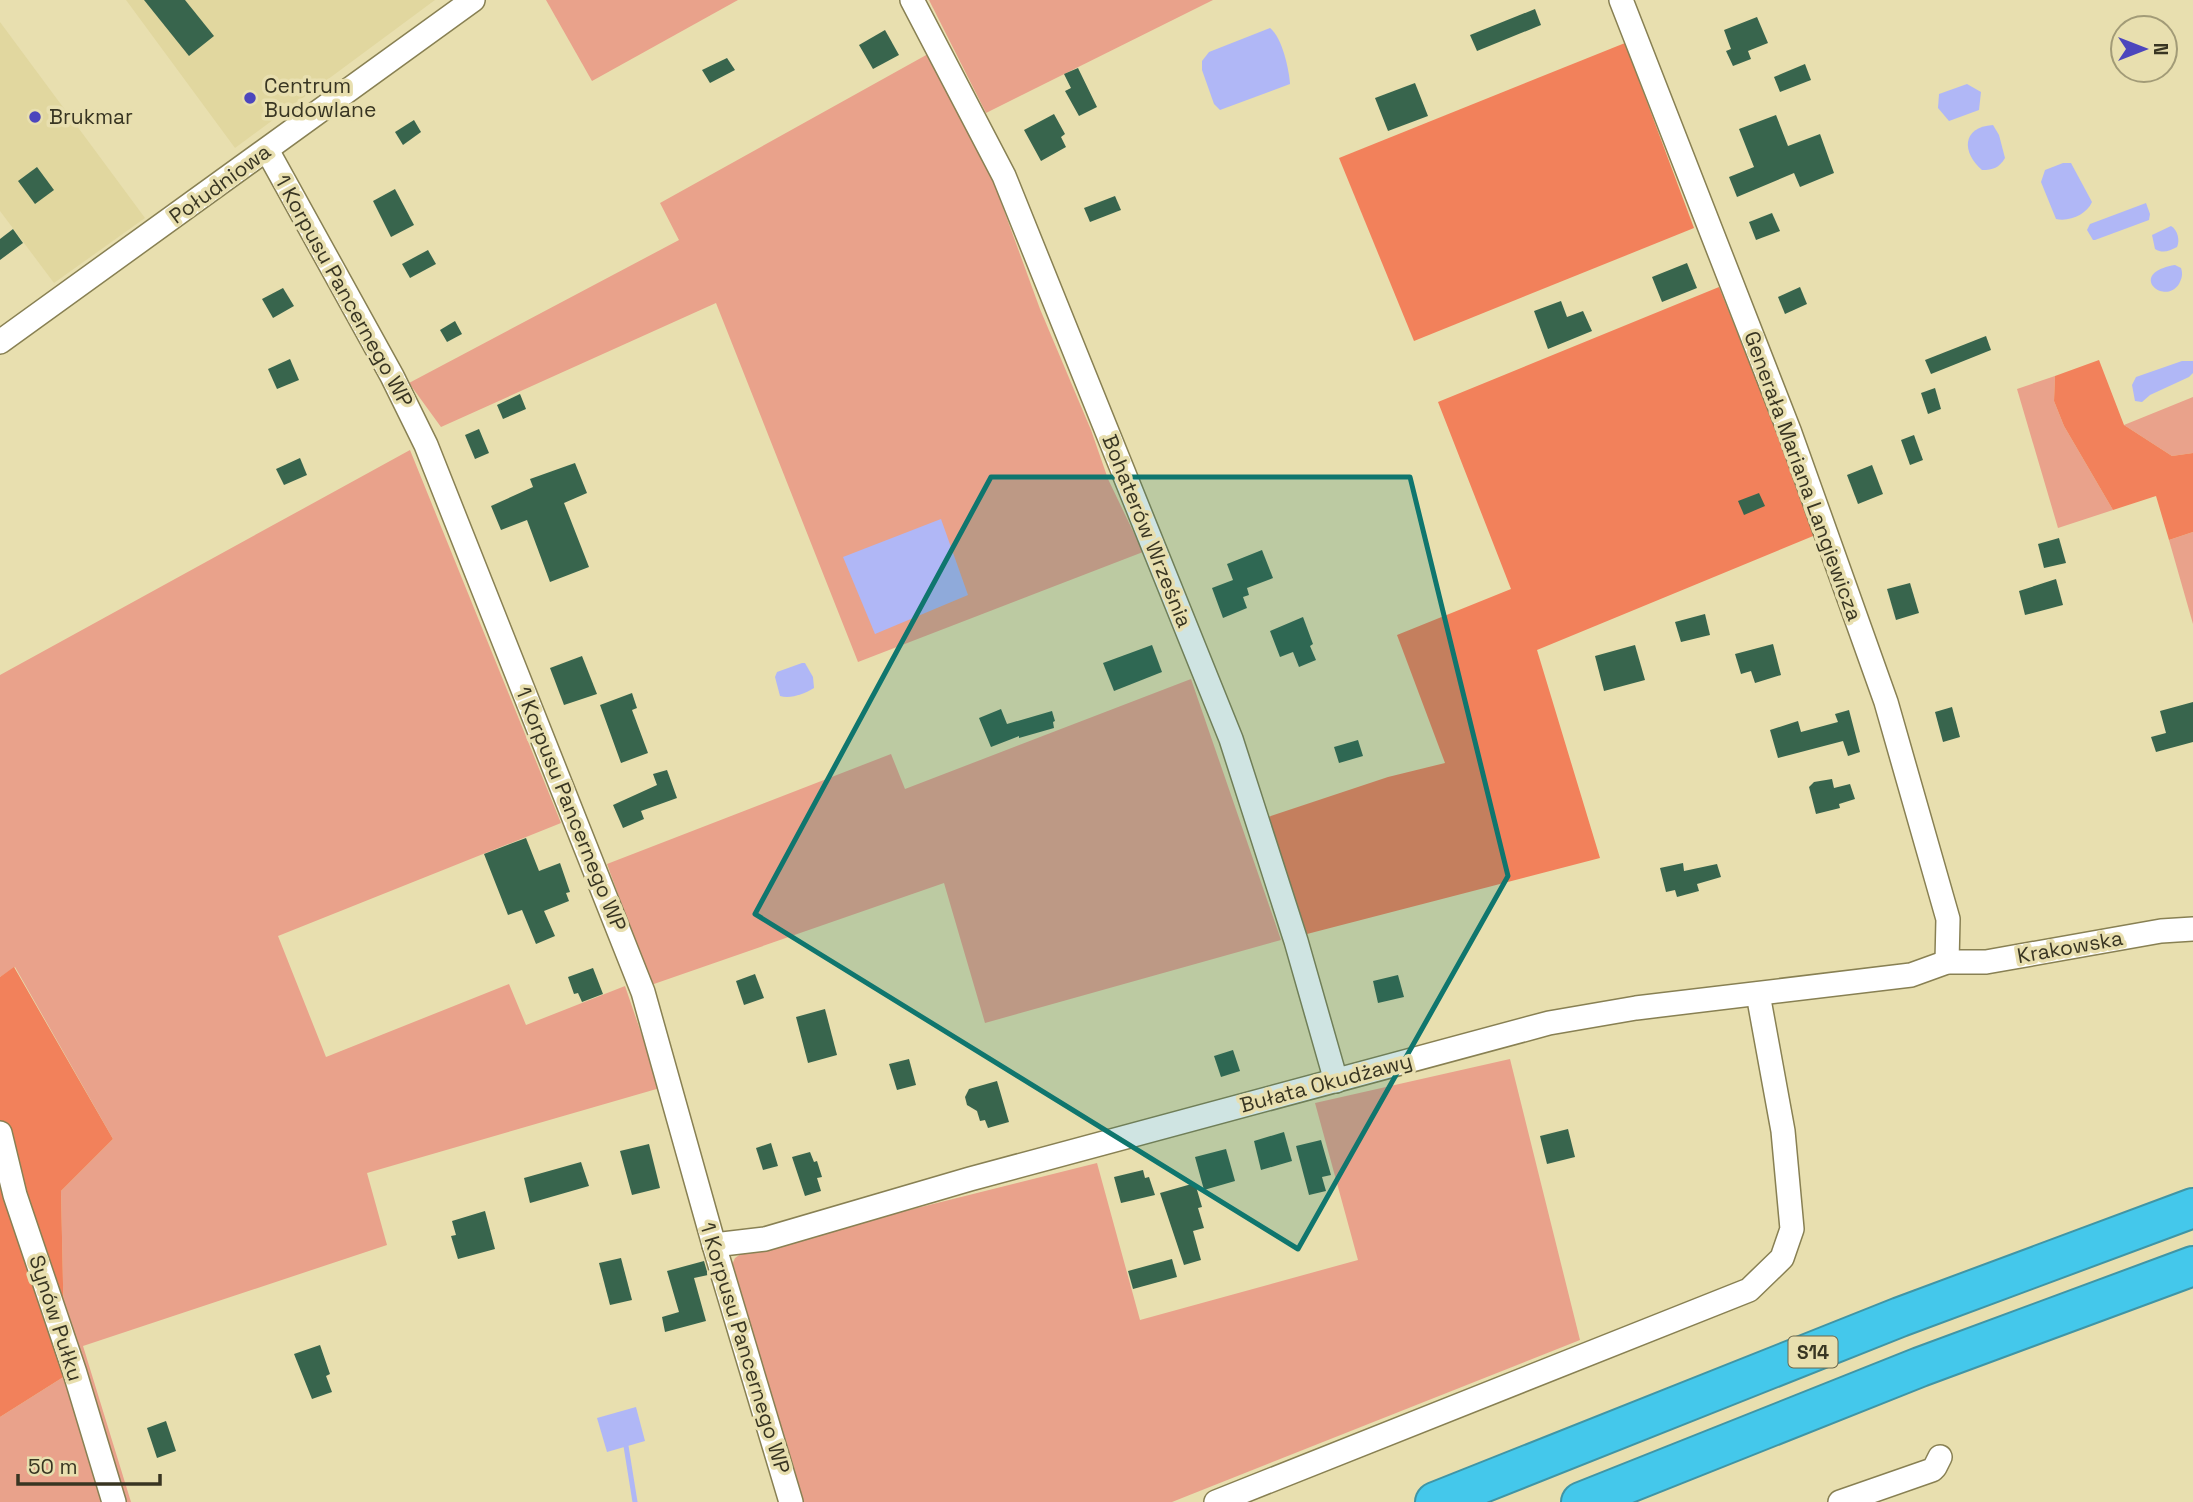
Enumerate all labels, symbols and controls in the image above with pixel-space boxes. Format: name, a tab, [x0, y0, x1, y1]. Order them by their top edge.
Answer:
north arrow	[2109, 14, 2179, 84]
text: N	[2148, 43, 2173, 55]
place label: Centrum Budowlane	[264, 72, 376, 123]
marker: Centrum Budowlane	[242, 90, 258, 106]
place label: Brukmar	[49, 103, 133, 130]
marker: Brukmar	[27, 109, 43, 125]
street label: Południowa	[164, 138, 276, 229]
street label: 1 Korpusu Pancernego WP	[269, 170, 420, 412]
street label: Generała Mariana Langiewicza	[1738, 327, 1869, 624]
street label: Bohaterów Września	[1096, 430, 1198, 631]
street label: 1 Korpusu Pancernego WP	[510, 683, 633, 935]
street label: Krakowska	[2015, 924, 2125, 969]
street label: Bułata Okudżawy	[1237, 1047, 1415, 1118]
street label: 1 Korpusu Pancernego WP	[694, 1219, 797, 1477]
street label: Synów Pułku	[23, 1251, 90, 1384]
road number: S14	[1788, 1336, 1838, 1368]
scale bar	[18, 1442, 159, 1486]
text: 50 m	[28, 1453, 78, 1480]

